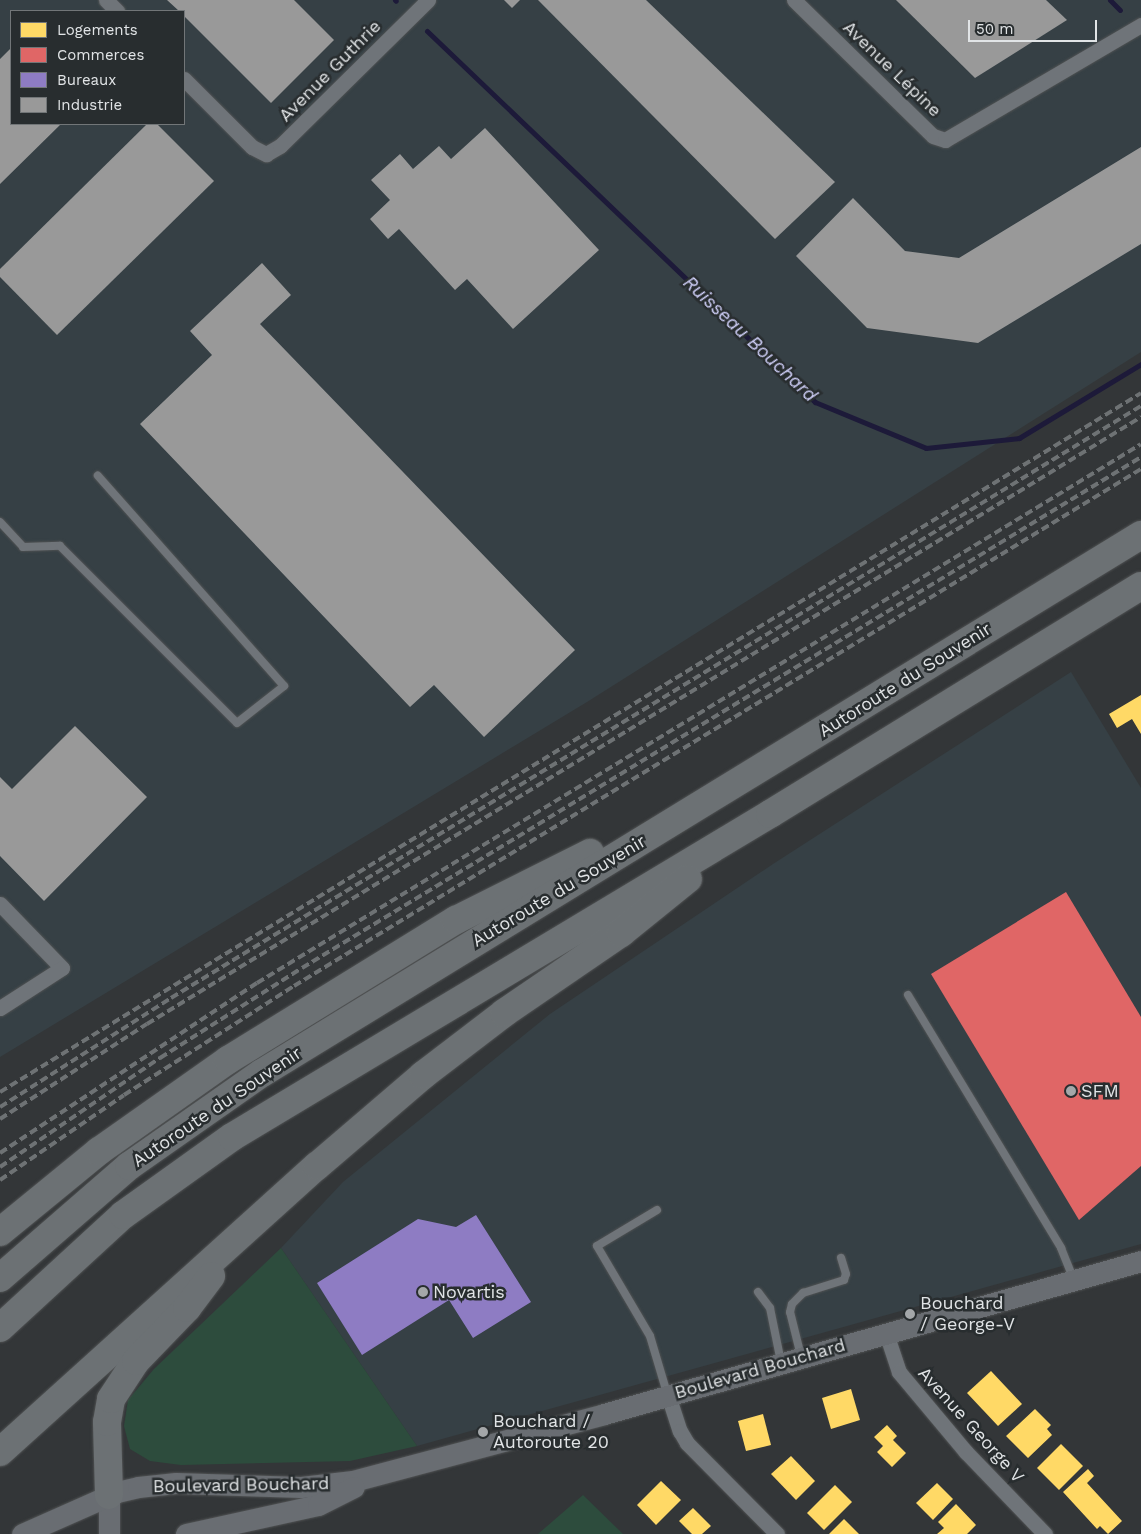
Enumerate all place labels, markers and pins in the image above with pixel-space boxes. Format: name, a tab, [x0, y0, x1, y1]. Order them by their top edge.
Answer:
place label: SFM	[1081, 1080, 1119, 1102]
marker: SFM	[1065, 1085, 1077, 1097]
place label: Novartis	[433, 1281, 505, 1303]
marker: Novartis	[417, 1286, 429, 1298]
place label: Bouchard / George-V	[920, 1293, 1015, 1336]
marker: Bouchard / George-V	[904, 1308, 916, 1320]
place label: Bouchard / Autoroute 20	[493, 1411, 609, 1454]
marker: Bouchard / Autoroute 20	[477, 1426, 489, 1438]

